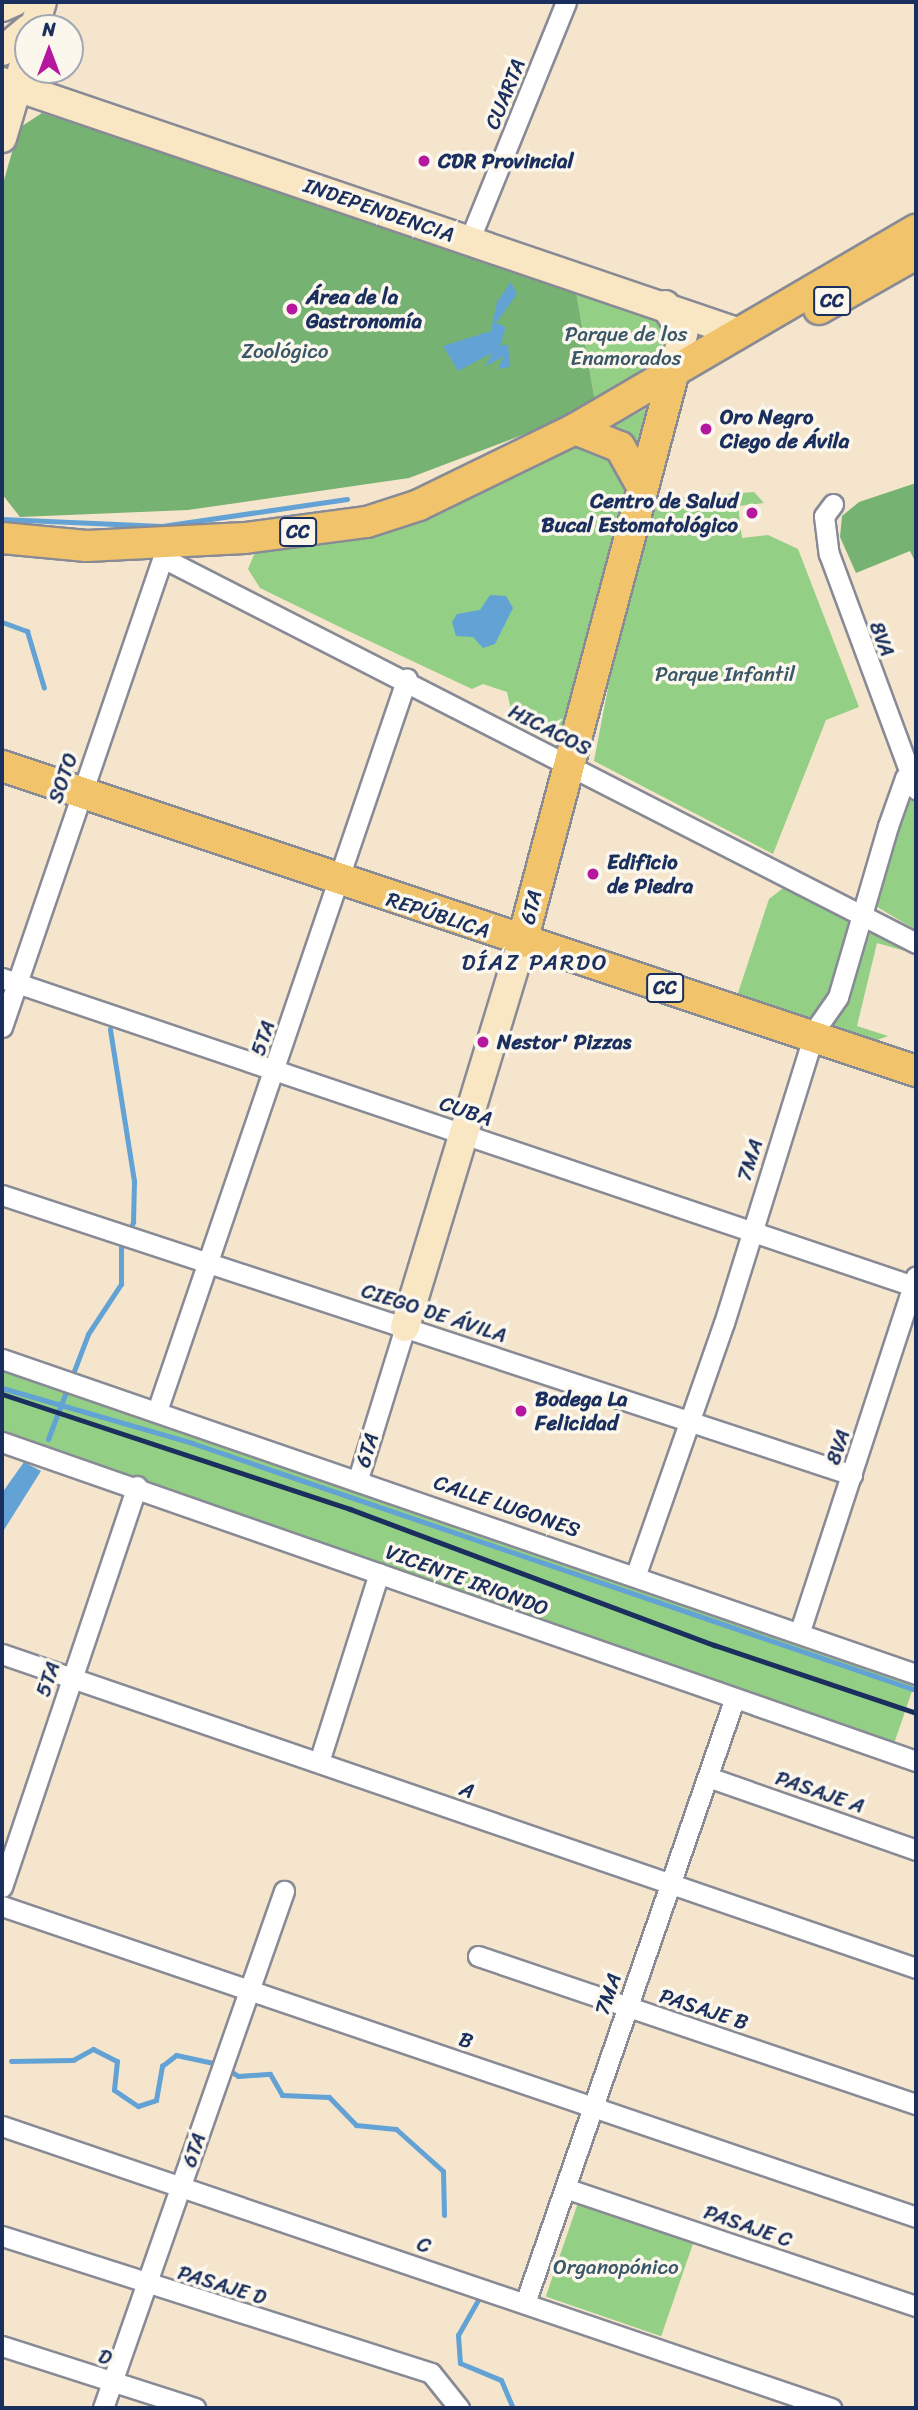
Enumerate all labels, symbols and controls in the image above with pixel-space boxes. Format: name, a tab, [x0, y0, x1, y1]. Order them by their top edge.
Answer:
text: N	[42, 13, 56, 46]
north arrow	[14, 14, 84, 84]
street label: CUARTA	[479, 55, 531, 133]
place label: CDR Provincial	[438, 148, 573, 174]
marker: CDR Provincial	[416, 153, 432, 169]
street label: INDEPENDENCIA	[300, 172, 458, 248]
place label: Área de la Gastronomía	[306, 284, 422, 334]
road number: CC	[813, 286, 851, 316]
marker: Área de la Gastronomía	[284, 301, 300, 317]
park label: Parque de los Enamorados	[565, 321, 687, 371]
park label: Zoológico	[242, 338, 328, 364]
place label: Oro Negro Ciego de Ávila	[720, 404, 849, 454]
marker: Oro Negro Ciego de Ávila	[698, 421, 714, 437]
place label: Centro de Salud Bucal Estomatológico	[539, 488, 738, 538]
marker: Centro de Salud Bucal Estomatológico	[744, 505, 760, 521]
road number: CC	[279, 516, 317, 548]
street label: 8VA	[864, 618, 900, 660]
park label: Parque Infantil	[655, 661, 795, 687]
street label: HICACOS	[504, 699, 596, 761]
street label: SOTO	[43, 750, 83, 806]
place label: Edificio de Piedra	[607, 849, 694, 899]
marker: Edificio de Piedra	[585, 866, 601, 882]
street label: REPÚBLICA	[383, 886, 493, 944]
street label: 6TA	[515, 887, 547, 927]
district label: DÍAZ PARDO	[463, 949, 607, 977]
road number: CC	[646, 972, 684, 1004]
street label: 5TA	[245, 1017, 281, 1059]
place label: Nestor' Pizzas	[497, 1029, 631, 1055]
marker: Nestor' Pizzas	[475, 1034, 491, 1050]
street label: CUBA	[436, 1090, 496, 1132]
street label: 7MA	[731, 1136, 769, 1184]
street label: CIEGO DE ÁVILA	[357, 1277, 511, 1349]
place label: Bodega La Felicidad	[535, 1386, 628, 1436]
marker: Bodega La Felicidad	[513, 1403, 529, 1419]
street label: 8VA	[820, 1426, 856, 1468]
street label: 6TA	[350, 1430, 384, 1470]
street label: CALLE LUGONES	[430, 1469, 584, 1543]
street label: VICENTE IRIONDO	[382, 1539, 552, 1621]
street label: 5TA	[30, 1658, 66, 1700]
street label: PASAJE A	[772, 1765, 868, 1819]
street label: A	[456, 1776, 478, 1804]
street label: 7MA	[589, 1970, 627, 2018]
street label: PASAJE B	[657, 1983, 751, 2035]
street label: B	[456, 2026, 476, 2054]
street label: 6TA	[176, 2129, 212, 2171]
street label: PASAJE C	[701, 2199, 795, 2253]
street label: C	[414, 2231, 434, 2259]
park label: Organopónico	[553, 2254, 679, 2280]
street label: PASAJE D	[175, 2260, 269, 2310]
street label: D	[95, 2343, 115, 2371]

